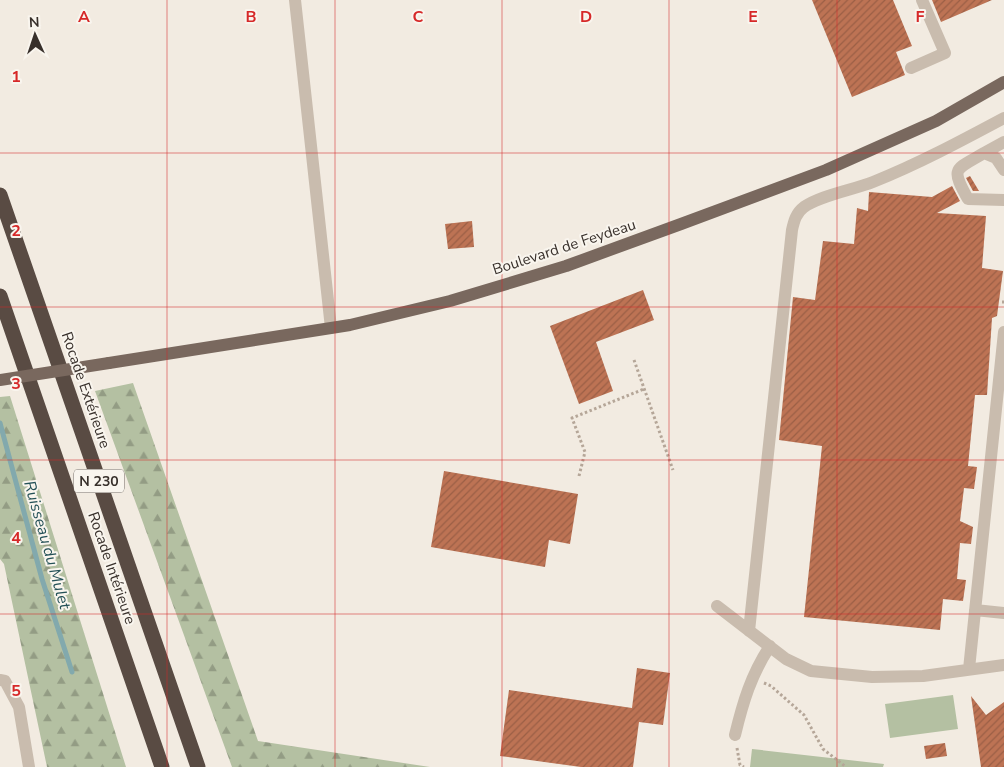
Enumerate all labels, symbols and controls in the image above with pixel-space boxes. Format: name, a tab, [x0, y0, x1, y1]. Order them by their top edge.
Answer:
text: A	[78, 6, 90, 28]
text: B	[245, 6, 257, 28]
text: C	[413, 6, 424, 28]
text: D	[580, 6, 592, 28]
text: E	[748, 6, 758, 28]
text: F	[916, 6, 925, 28]
north arrow	[10, 10, 60, 60]
text: N	[29, 13, 40, 32]
text: 1	[11, 66, 21, 88]
street label: Boulevard de Feydeau	[490, 214, 638, 280]
text: 2	[11, 220, 21, 242]
street label: Rocade Extérieure	[57, 329, 115, 451]
text: 3	[11, 373, 21, 395]
road number: N 230	[74, 470, 124, 492]
water label: Ruisseau du Mulet	[18, 478, 76, 612]
street label: Rocade Intérieure	[83, 509, 141, 627]
text: 4	[11, 527, 21, 549]
text: 5	[11, 680, 21, 702]

